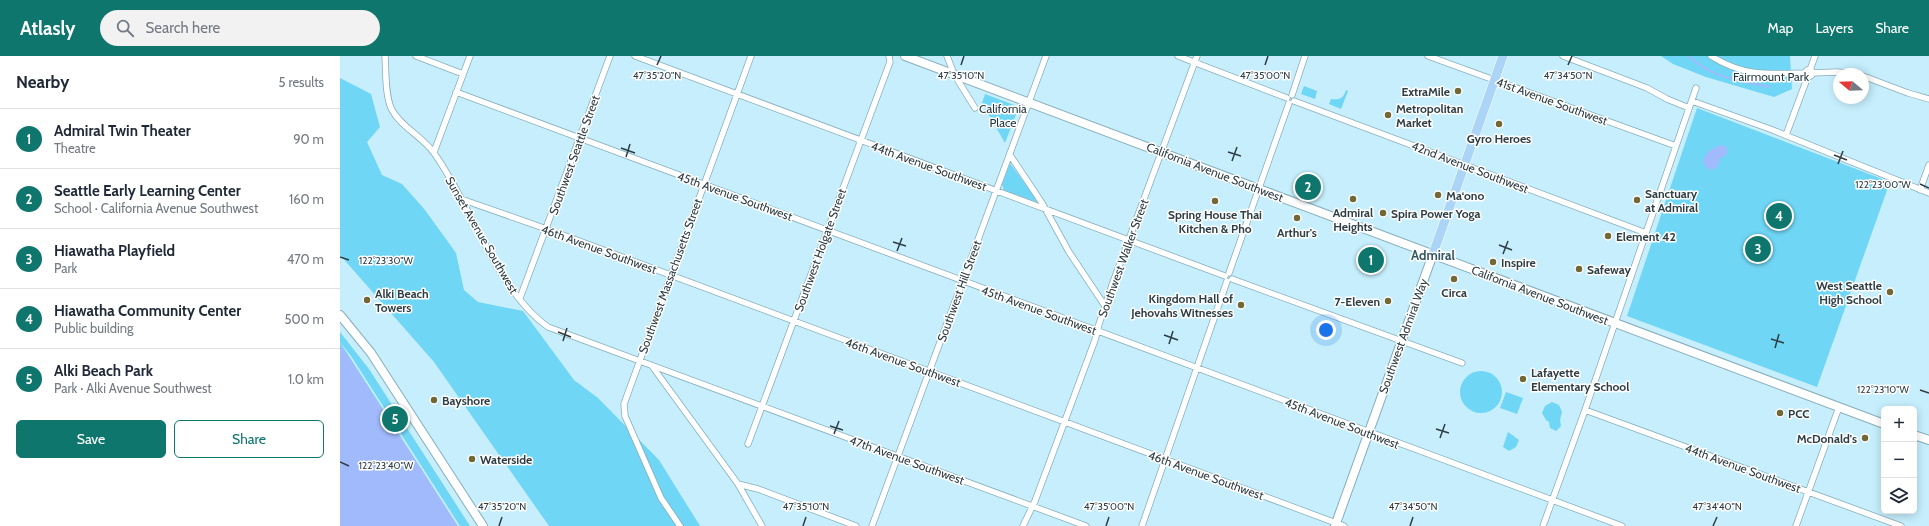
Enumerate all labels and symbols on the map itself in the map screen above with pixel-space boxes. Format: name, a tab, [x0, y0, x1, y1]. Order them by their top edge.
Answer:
north arrow	[1833, 68, 1869, 104]
text: 47°35'20"N	[633, 69, 681, 82]
text: 47°35'10"N	[938, 69, 984, 82]
text: 47°35'00"N	[1240, 69, 1290, 82]
text: 47°34'50"N	[1543, 69, 1593, 82]
park label: Fairmount Park	[1733, 69, 1810, 84]
street label: 41st Avenue Southwest	[1494, 74, 1610, 128]
place label: ExtraMile	[1401, 84, 1450, 99]
marker: ExtraMile	[1453, 86, 1463, 96]
street label: Southwest Seattle Street	[545, 93, 603, 217]
park label: California Place	[979, 101, 1027, 130]
place label: Metropolitan Market	[1396, 101, 1463, 130]
marker: Metropolitan Market	[1383, 110, 1393, 120]
marker: Gyro Heroes	[1494, 119, 1504, 129]
place label: Gyro Heroes	[1467, 131, 1531, 146]
street label: 44th Avenue Southwest	[869, 138, 989, 194]
street label: 42nd Avenue Southwest	[1409, 138, 1531, 196]
street label: California Avenue Southwest	[1144, 139, 1286, 205]
street label: 45th Avenue Southwest	[675, 168, 795, 224]
pin: 2	[1295, 172, 1321, 202]
street label: Sunset Avenue Southwest	[442, 174, 522, 296]
text: 122°23'00"W	[1855, 178, 1911, 191]
street label: Southwest Holgate Street	[791, 186, 849, 314]
place label: Sanctuary at Admiral	[1645, 186, 1698, 215]
place label: Ma‘ono	[1446, 188, 1484, 203]
marker: Ma‘ono	[1433, 190, 1443, 200]
marker: Admiral Heights	[1348, 194, 1358, 204]
marker: Sanctuary at Admiral	[1632, 195, 1642, 205]
street label: Southwest Massachusetts Street	[635, 196, 705, 356]
marker: Spring House Thai Kitchen & Pho	[1210, 196, 1220, 206]
street label: Southwest Walker Street	[1095, 197, 1151, 319]
pin: 4	[1766, 201, 1792, 231]
place label: Admiral Heights	[1333, 205, 1373, 234]
place label: Spira Power Yoga	[1391, 206, 1481, 221]
place label: Spring House Thai Kitchen & Pho	[1168, 207, 1262, 236]
marker: Spira Power Yoga	[1378, 208, 1388, 218]
marker: Arthur's	[1292, 213, 1302, 223]
street label: 46th Avenue Southwest	[539, 221, 659, 277]
place label: Arthur's	[1277, 225, 1317, 240]
place label: Element 42	[1616, 229, 1676, 244]
marker: Element 42	[1603, 231, 1613, 241]
pin: 3	[1745, 234, 1771, 264]
street label: Southwest Hill Street	[934, 238, 984, 344]
pin: 1	[1358, 245, 1384, 275]
district label: Admiral	[1411, 247, 1456, 263]
text: 122°23'30"W	[359, 254, 414, 267]
place label: Inspire	[1501, 255, 1536, 270]
marker: Inspire	[1488, 257, 1498, 267]
street label: California Avenue Southwest	[1469, 262, 1611, 328]
place label: Safeway	[1587, 262, 1631, 277]
marker: Safeway	[1574, 264, 1584, 274]
marker: Circa	[1449, 274, 1459, 284]
street label: Southwest Admiral Way	[1375, 276, 1431, 396]
place label: West Seattle High School	[1816, 278, 1882, 307]
street label: 45th Avenue Southwest	[979, 282, 1099, 338]
place label: Circa	[1441, 285, 1467, 300]
place label: Alki Beach Towers	[375, 286, 429, 315]
marker: West Seattle High School	[1885, 287, 1895, 297]
place label: Kingdom Hall of Jehovahs Witnesses	[1130, 291, 1233, 320]
place label: 7-Eleven	[1334, 294, 1380, 309]
marker: Alki Beach Towers	[362, 295, 372, 305]
marker: 7-Eleven	[1383, 296, 1393, 306]
marker: Kingdom Hall of Jehovahs Witnesses	[1236, 300, 1246, 310]
your location	[1316, 320, 1336, 340]
street label: 46th Avenue Southwest	[843, 334, 963, 390]
place label: Lafayette Elementary School	[1531, 365, 1629, 394]
marker: Lafayette Elementary School	[1518, 374, 1528, 384]
text: 122°23'10"W	[1857, 383, 1910, 396]
place label: Bayshore	[442, 393, 490, 408]
street label: 45th Avenue Southwest	[1283, 394, 1401, 452]
marker: Bayshore	[429, 395, 439, 405]
pin: 5	[382, 404, 408, 434]
place label: PCC	[1788, 406, 1810, 421]
marker: PCC	[1775, 408, 1785, 418]
place label: McDonald's	[1797, 431, 1857, 446]
street label: 47th Avenue Southwest	[848, 432, 966, 488]
marker: McDonald's	[1860, 433, 1870, 443]
street label: 44th Avenue Southwest	[1683, 440, 1803, 496]
street label: 46th Avenue Southwest	[1146, 447, 1266, 503]
place label: Waterside	[480, 452, 532, 467]
marker: Waterside	[467, 454, 477, 464]
text: 122°23'40"W	[359, 459, 414, 472]
text: 47°35'20"N	[478, 500, 526, 513]
text: 47°35'10"N	[783, 500, 829, 513]
text: 47°35'00"N	[1084, 500, 1134, 513]
text: 47°34'50"N	[1388, 500, 1438, 513]
text: 47°34'40"N	[1692, 500, 1742, 513]

